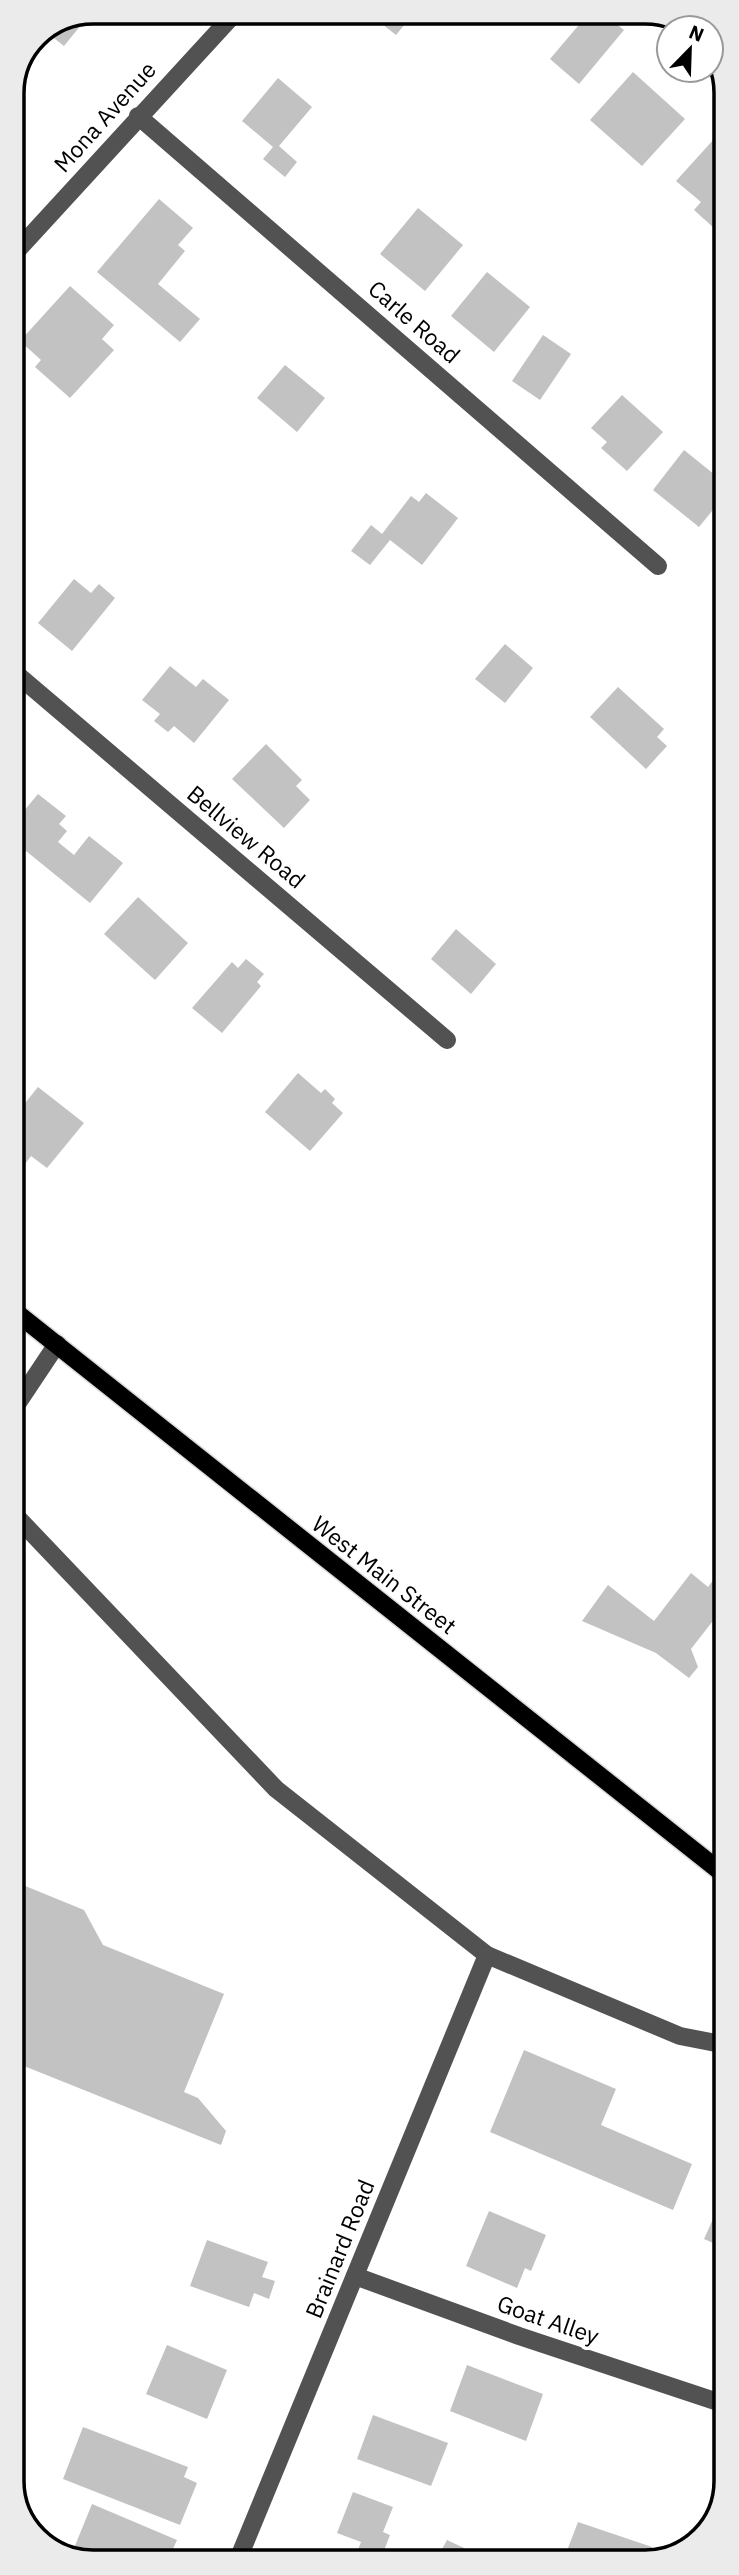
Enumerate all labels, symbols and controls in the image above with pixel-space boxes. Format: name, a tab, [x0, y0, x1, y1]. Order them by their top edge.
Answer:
north arrow	[655, 14, 725, 84]
text: N	[686, 20, 708, 47]
street label: Mona Avenue	[47, 55, 162, 178]
street label: Carle Road	[362, 273, 467, 369]
street label: Bellview Road	[181, 778, 312, 894]
street label: West Main Street	[306, 1508, 463, 1640]
street label: Brainard Road	[298, 2175, 380, 2322]
street label: Goat Alley	[493, 2288, 604, 2351]

